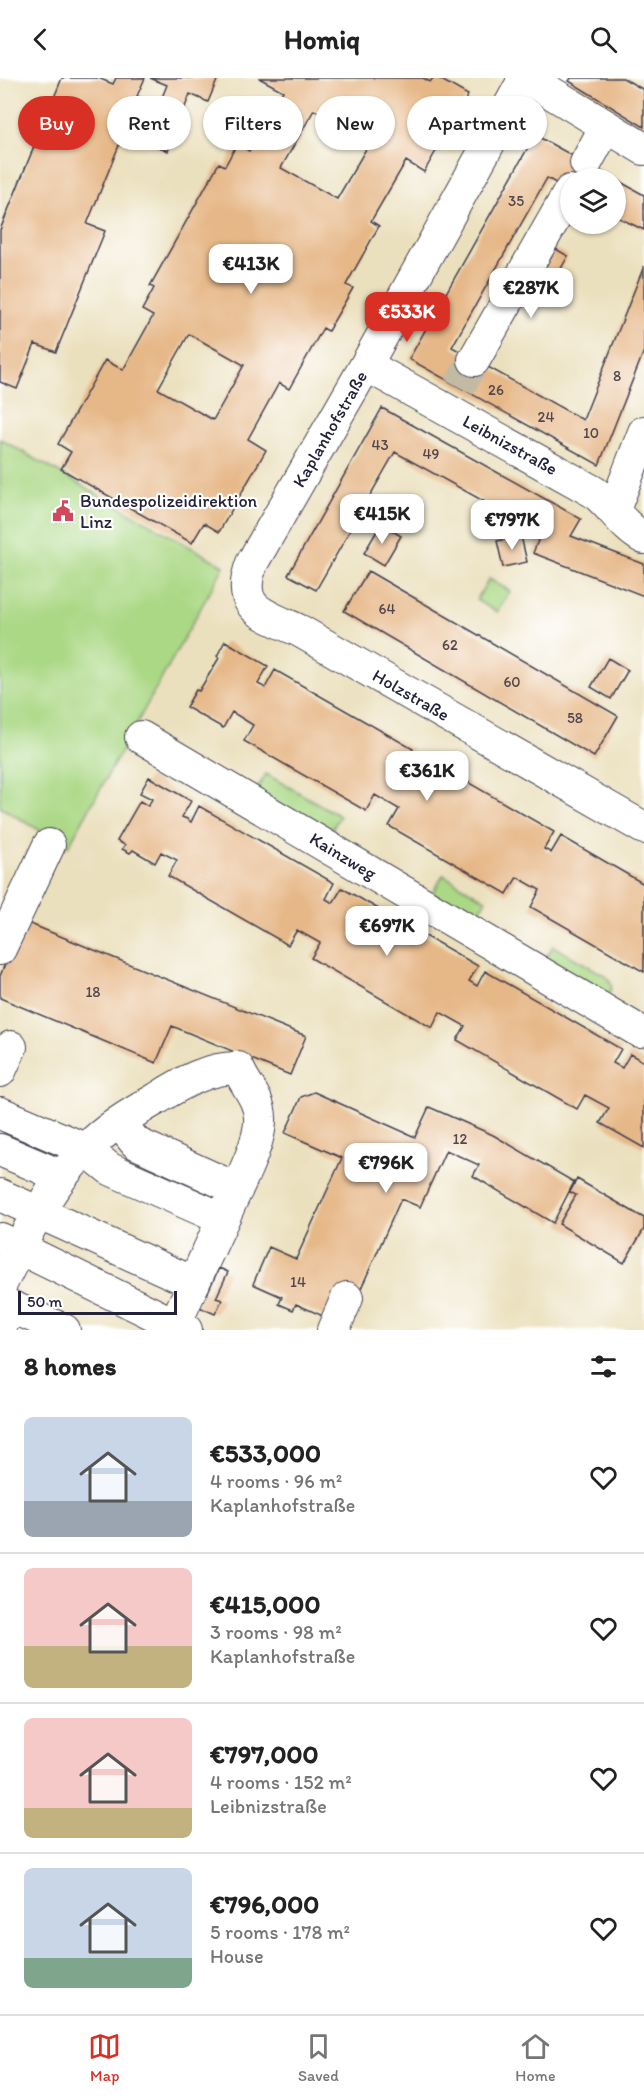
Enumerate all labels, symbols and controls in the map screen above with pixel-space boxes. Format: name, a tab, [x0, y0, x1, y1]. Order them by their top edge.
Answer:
icon: back	[24, 23, 57, 56]
text: Homiq	[284, 23, 360, 56]
icon: search	[587, 23, 620, 56]
chip: Buy	[18, 96, 95, 150]
chip: Rent	[107, 96, 191, 150]
chip: Filters	[203, 96, 303, 150]
chip: New	[315, 96, 395, 150]
chip: Apartment	[407, 96, 547, 150]
map controls	[560, 168, 626, 234]
button: layers	[560, 168, 626, 234]
house number: 35	[508, 192, 524, 210]
pin: €413K	[209, 244, 293, 295]
text: €413K	[223, 251, 279, 275]
pin: €287K	[489, 268, 573, 319]
text: €287K	[503, 275, 559, 299]
pin: €533K	[365, 292, 449, 343]
text: €533K	[379, 299, 435, 323]
street label: Kaplanhofstraße	[288, 367, 372, 491]
house number: 8	[613, 367, 621, 385]
house number: 26	[488, 381, 504, 399]
house number: 24	[538, 408, 554, 426]
street label: Leibnizstraße	[459, 410, 561, 480]
house number: 10	[583, 424, 599, 442]
house number: 43	[371, 436, 389, 454]
house number: 49	[423, 445, 440, 463]
place label: Bundespolizeidirektion Linz	[80, 490, 258, 533]
pin: €415K	[340, 494, 424, 545]
public building icon: Bundespolizeidirektion Linz	[51, 499, 75, 523]
pin: €797K	[470, 500, 554, 551]
text: €415K	[354, 501, 410, 525]
text: €797K	[485, 507, 539, 531]
house number: 64	[379, 600, 395, 618]
house number: 62	[442, 636, 458, 654]
street label: Holzstraße	[369, 664, 453, 726]
house number: 60	[503, 673, 521, 691]
house number: 58	[567, 709, 583, 727]
pin: €361K	[385, 751, 469, 802]
text: €361K	[400, 758, 454, 782]
street label: Kainzweg	[306, 828, 381, 885]
pin: €697K	[345, 906, 429, 957]
text: €697K	[359, 913, 415, 937]
house number: 18	[85, 983, 101, 1001]
house number: 12	[453, 1130, 468, 1148]
pin: €796K	[344, 1143, 428, 1194]
text: €796K	[358, 1150, 414, 1174]
house number: 14	[290, 1273, 306, 1291]
scale bar	[18, 1288, 177, 1316]
text: 50 m	[27, 1292, 62, 1311]
text: 8 homes	[24, 1350, 116, 1382]
icon: filters	[587, 1350, 620, 1383]
text: €533,000	[210, 1437, 321, 1469]
icon: home	[72, 1441, 144, 1513]
icon: heart	[587, 1461, 620, 1494]
text: 4 rooms · 96 m²	[210, 1469, 342, 1493]
text: Kaplanhofstraße	[210, 1493, 355, 1517]
text: €415,000	[210, 1588, 320, 1620]
icon: home	[72, 1592, 144, 1664]
icon: heart	[587, 1612, 620, 1645]
text: 3 rooms · 98 m²	[210, 1620, 342, 1644]
text: Kaplanhofstraße	[210, 1644, 355, 1668]
text: €797,000	[210, 1738, 318, 1770]
icon: home	[72, 1742, 144, 1814]
icon: heart	[587, 1762, 620, 1795]
text: 4 rooms · 152 m²	[210, 1770, 352, 1794]
text: Leibnizstraße	[210, 1794, 327, 1818]
text: €796,000	[210, 1888, 319, 1920]
icon: home	[72, 1892, 144, 1964]
icon: heart	[587, 1912, 620, 1945]
text: 5 rooms · 178 m²	[210, 1920, 350, 1944]
text: House	[210, 1944, 264, 1968]
tab: Map	[88, 2030, 121, 2085]
tab: Saved	[298, 2030, 339, 2085]
tab: Home	[515, 2030, 556, 2085]

